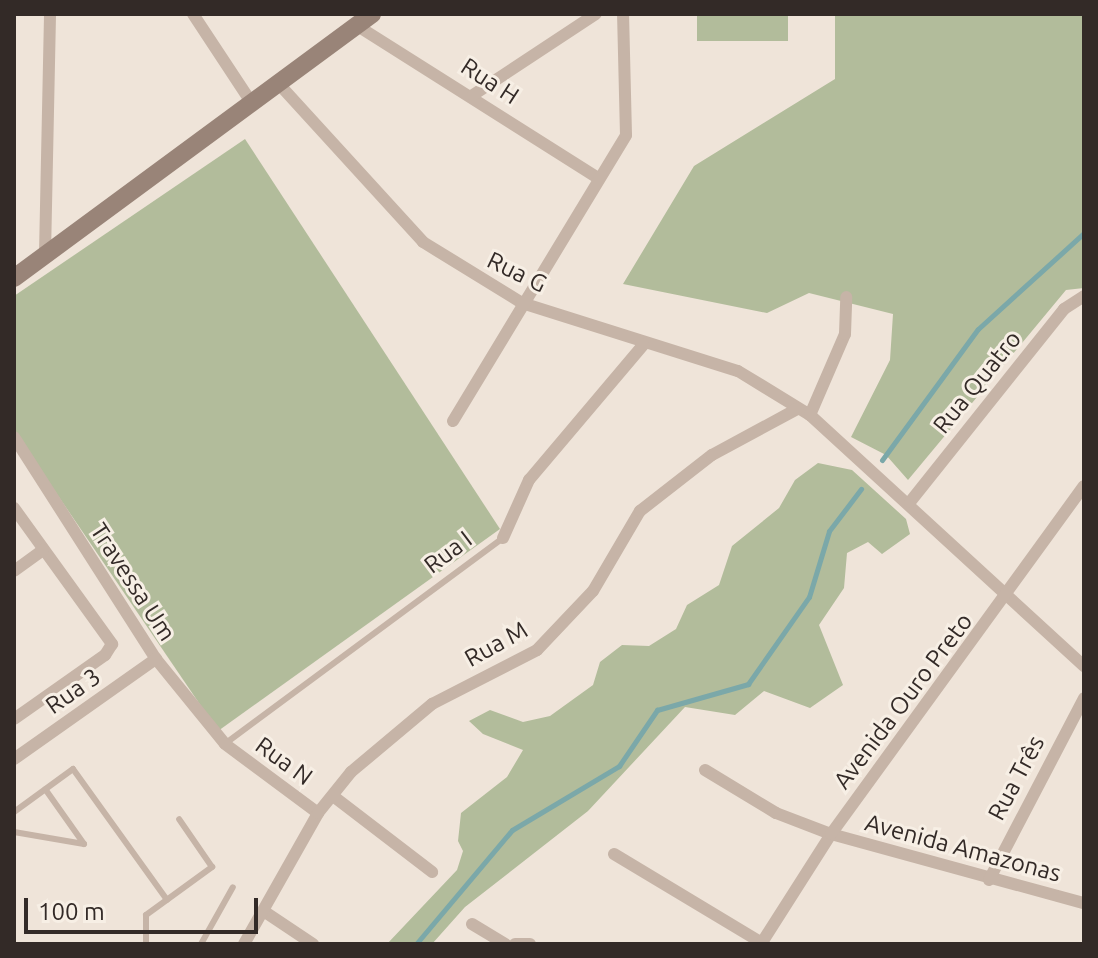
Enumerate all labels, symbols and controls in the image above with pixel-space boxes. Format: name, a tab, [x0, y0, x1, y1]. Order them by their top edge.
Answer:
street label: Rua H	[456, 52, 524, 110]
street label: Rua G	[483, 245, 551, 299]
street label: Rua Quatro	[927, 325, 1027, 439]
street label: Travessa Um	[84, 518, 182, 646]
street label: Rua I	[418, 525, 478, 579]
street label: Avenida Ouro Preto	[828, 607, 978, 795]
street label: Rua M	[460, 615, 532, 673]
street label: Rua 3	[40, 662, 106, 720]
street label: Rua N	[250, 731, 318, 791]
street label: Rua Três	[982, 731, 1050, 825]
street label: Avenida Amazonas	[862, 808, 1064, 888]
scale bar	[28, 882, 262, 932]
text: 100 m	[38, 898, 105, 925]

